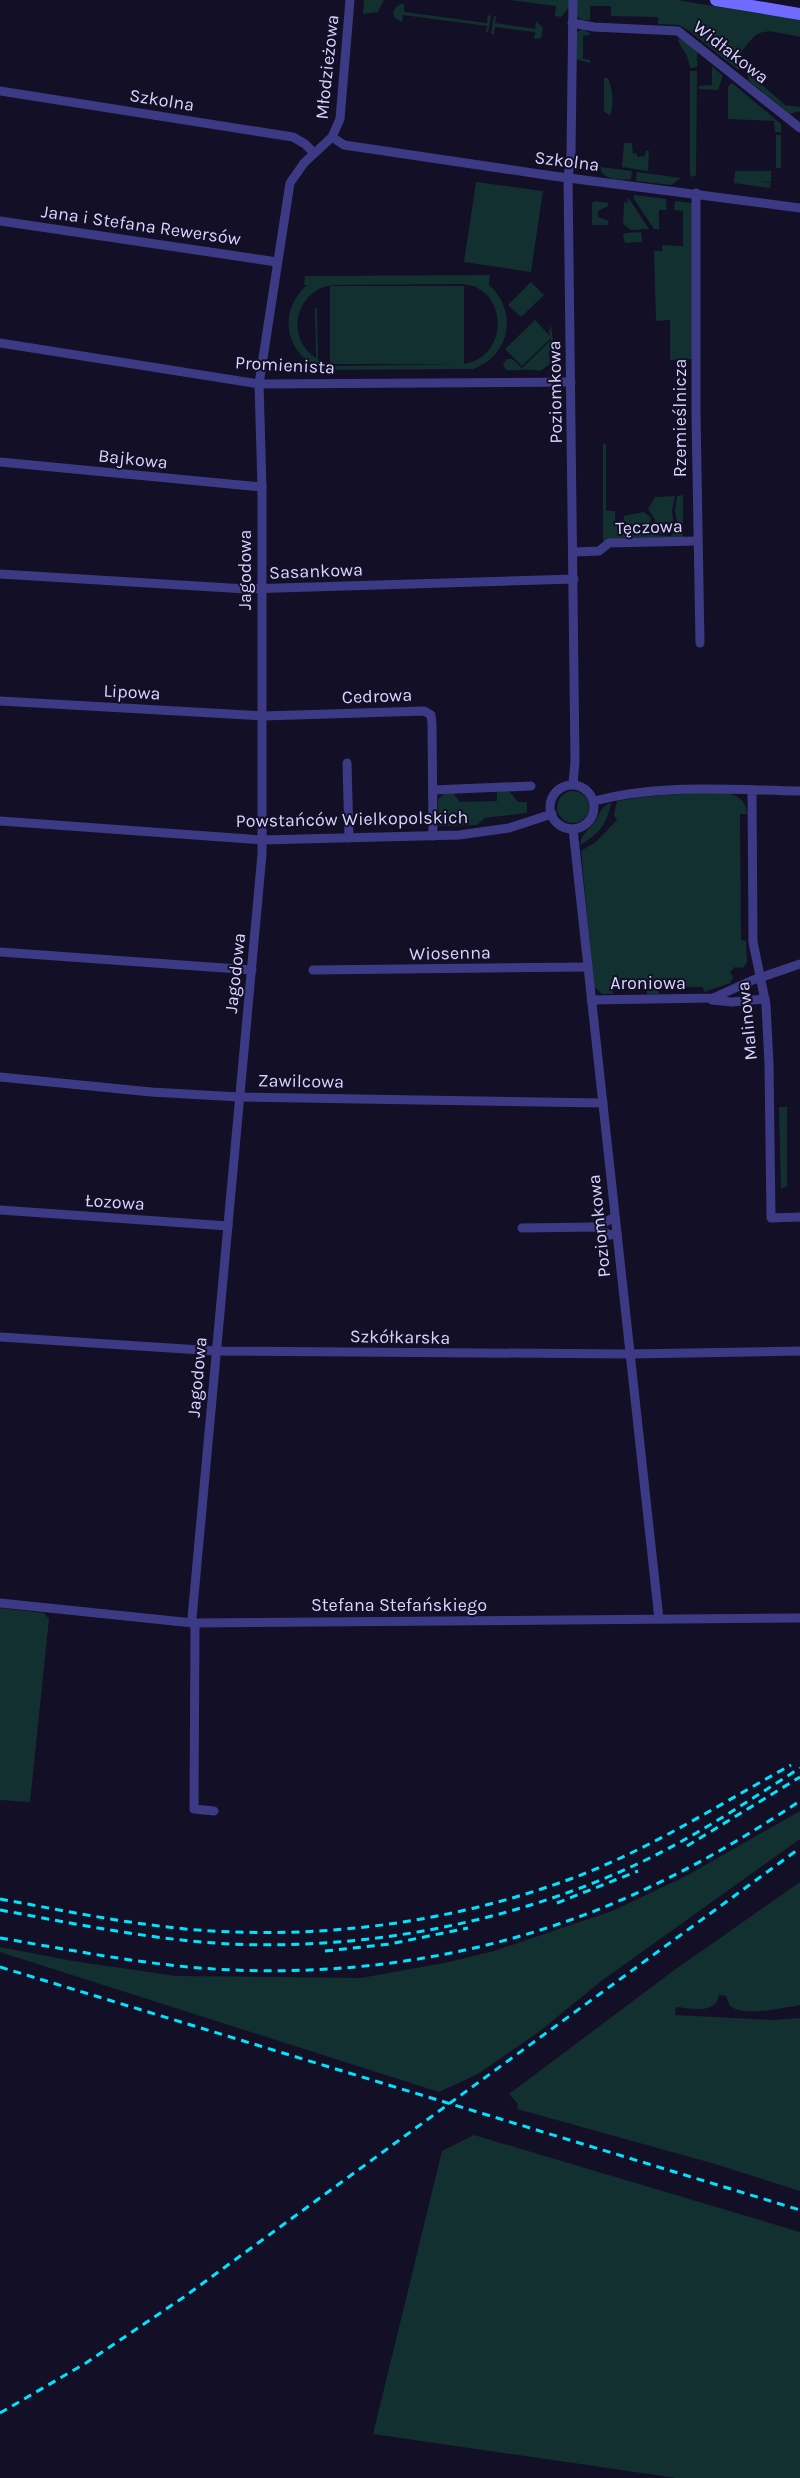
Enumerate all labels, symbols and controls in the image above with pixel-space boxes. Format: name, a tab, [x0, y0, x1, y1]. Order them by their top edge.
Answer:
street label: Młodzieżowa	[311, 14, 343, 120]
street label: Widłakowa	[689, 16, 773, 88]
street label: Szkolna	[128, 84, 196, 116]
street label: Szkolna	[533, 146, 601, 176]
street label: Jana i Stefana Rewersów	[40, 200, 242, 250]
street label: Poziomkowa	[543, 340, 567, 444]
street label: Promienista	[234, 351, 336, 379]
street label: Rzemieślnicza	[669, 359, 691, 477]
street label: Bajkowa	[97, 444, 169, 474]
street label: Tęczowa	[615, 515, 683, 539]
street label: Jagodowa	[234, 530, 256, 610]
street label: Sasankowa	[269, 558, 363, 584]
street label: Lipowa	[103, 680, 161, 704]
street label: Cedrowa	[342, 684, 412, 708]
street label: Powstańców Wielkopolskich	[236, 806, 468, 832]
street label: Jagodowa	[220, 932, 250, 1014]
street label: Wiosenna	[409, 941, 491, 965]
street label: Aroniowa	[610, 972, 686, 994]
street label: Malinowa	[732, 980, 762, 1062]
street label: Zawilcowa	[258, 1069, 344, 1093]
street label: Poziomkowa	[583, 1173, 615, 1279]
street label: Łozowa	[85, 1189, 145, 1215]
street label: Szkółkarska	[350, 1325, 450, 1349]
street label: Jagodowa	[183, 1336, 211, 1418]
street label: Stefana Stefańskiego	[311, 1594, 487, 1616]

